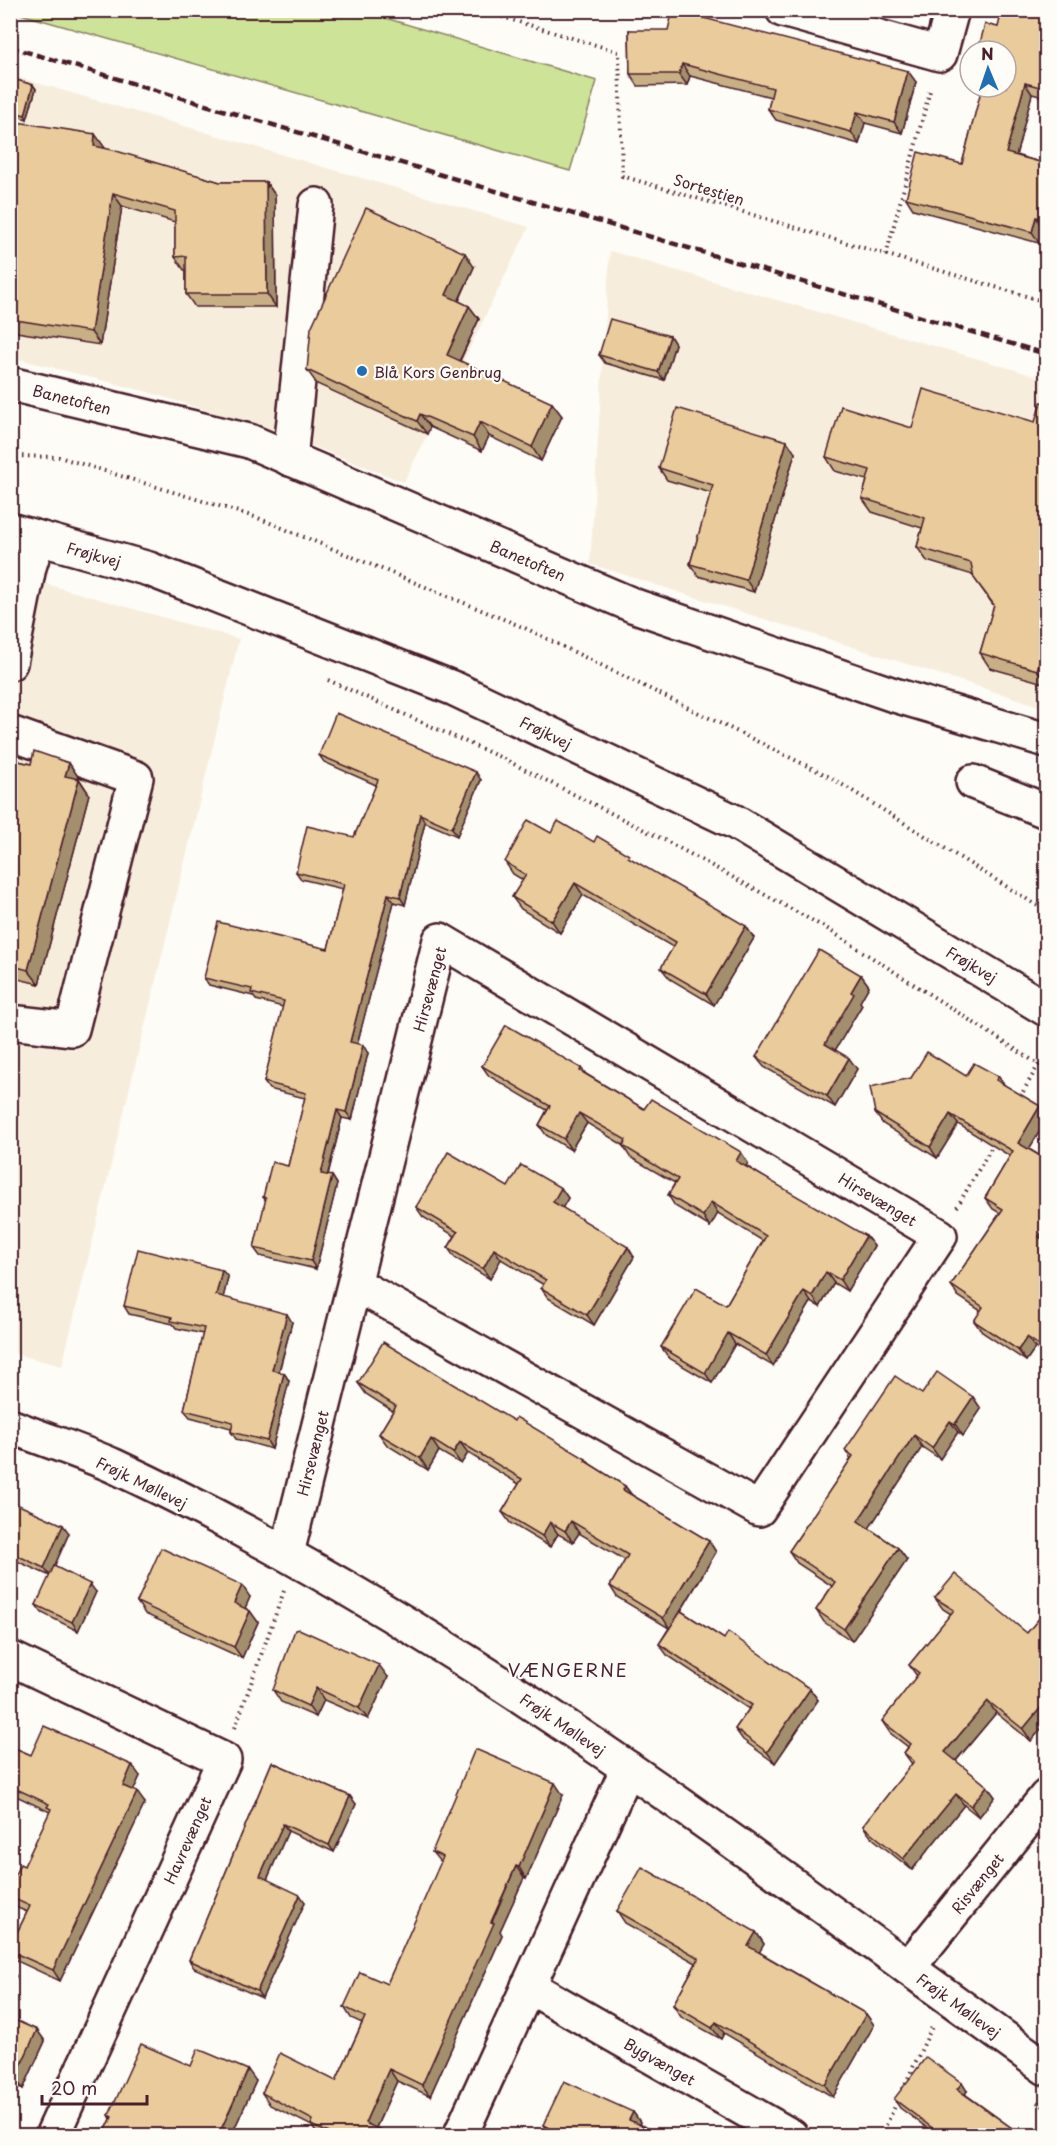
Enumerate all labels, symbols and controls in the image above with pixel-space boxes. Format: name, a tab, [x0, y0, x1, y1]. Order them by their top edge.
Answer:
north arrow	[958, 39, 1018, 99]
text: N	[981, 41, 994, 65]
street label: Sortestien	[671, 167, 747, 211]
place label: Blå Kors Genbrug	[374, 360, 502, 383]
marker: Blå Kors Genbrug	[355, 364, 369, 378]
street label: Banetoften	[30, 378, 114, 420]
street label: Banetoften	[487, 534, 569, 586]
street label: Frøjkvej	[64, 535, 124, 573]
street label: Frøjkvej	[516, 709, 576, 755]
street label: Frøjkvej	[942, 940, 1002, 988]
street label: Hirsevænget	[407, 944, 451, 1034]
street label: Hirsevænget	[835, 1167, 921, 1231]
street label: Hirsevænget	[290, 1408, 334, 1498]
street label: Frøjk Møllevej	[93, 1450, 191, 1514]
district label: VÆNGERNE	[508, 1656, 628, 1683]
street label: Frøjk Møllevej	[516, 1687, 610, 1761]
street label: Havrevænget	[157, 1792, 217, 1888]
street label: Risvænget	[945, 1848, 1009, 1918]
street label: Frøjk Møllevej	[912, 1967, 1006, 2043]
street label: Bygvænget	[620, 2031, 700, 2091]
scale bar	[42, 2068, 147, 2106]
text: 20 m	[51, 2074, 97, 2101]

